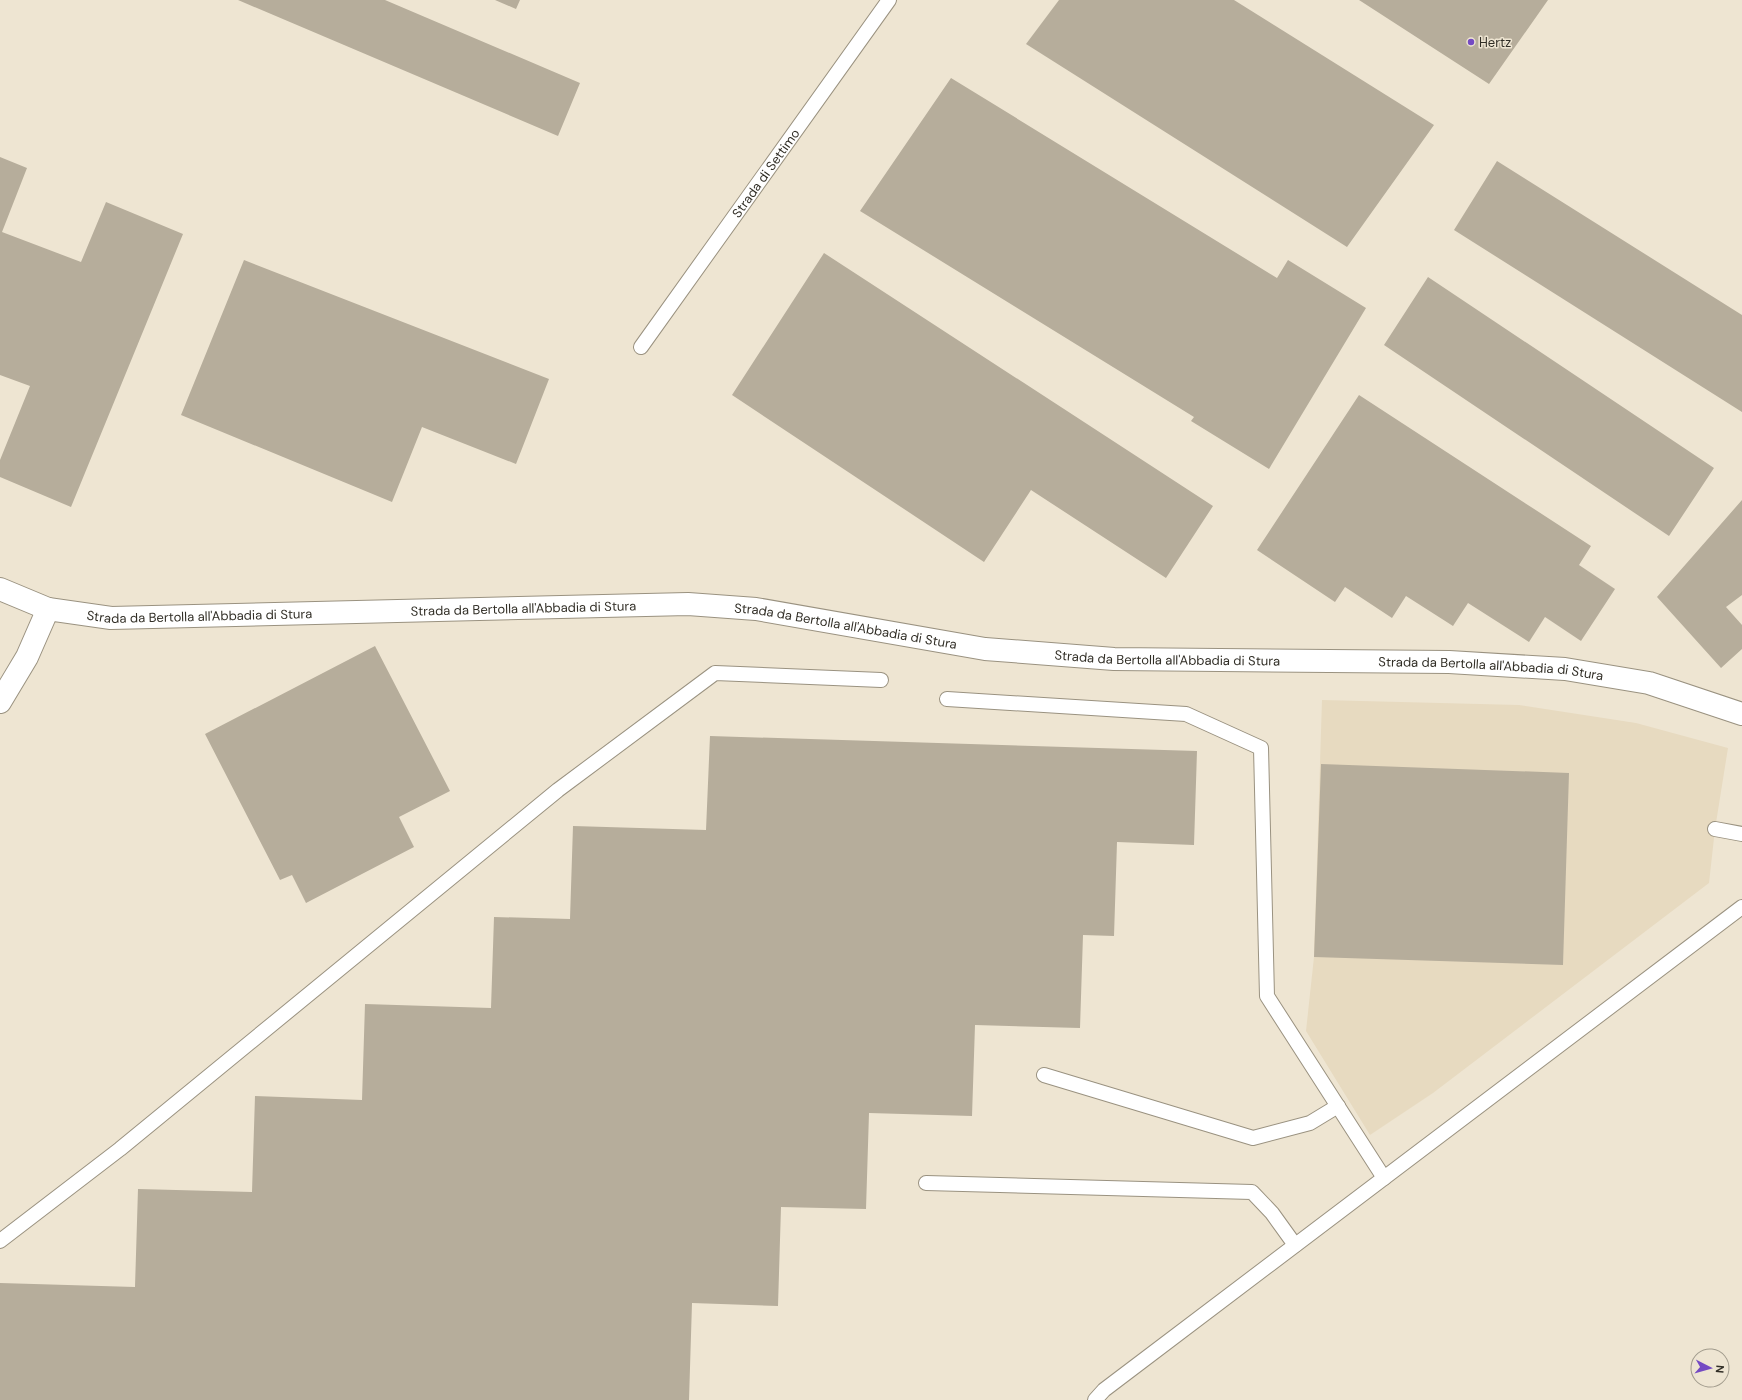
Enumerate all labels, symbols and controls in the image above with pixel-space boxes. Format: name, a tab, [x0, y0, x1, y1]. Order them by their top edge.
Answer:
place label: Hertz	[1479, 34, 1511, 51]
marker: Hertz	[1466, 37, 1476, 47]
street label: Strada di Settimo	[728, 125, 804, 221]
street label: Strada da Bertolla all'Abbadia di Stura	[410, 597, 636, 620]
street label: Strada da Bertolla all'Abbadia di Stura	[734, 599, 958, 653]
street label: Strada da Bertolla all'Abbadia di Stura	[86, 605, 313, 627]
street label: Strada da Bertolla all'Abbadia di Stura	[1054, 646, 1280, 669]
street label: Strada da Bertolla all'Abbadia di Stura	[1378, 653, 1605, 684]
north arrow	[1690, 1348, 1730, 1388]
text: N	[1713, 1364, 1727, 1374]

